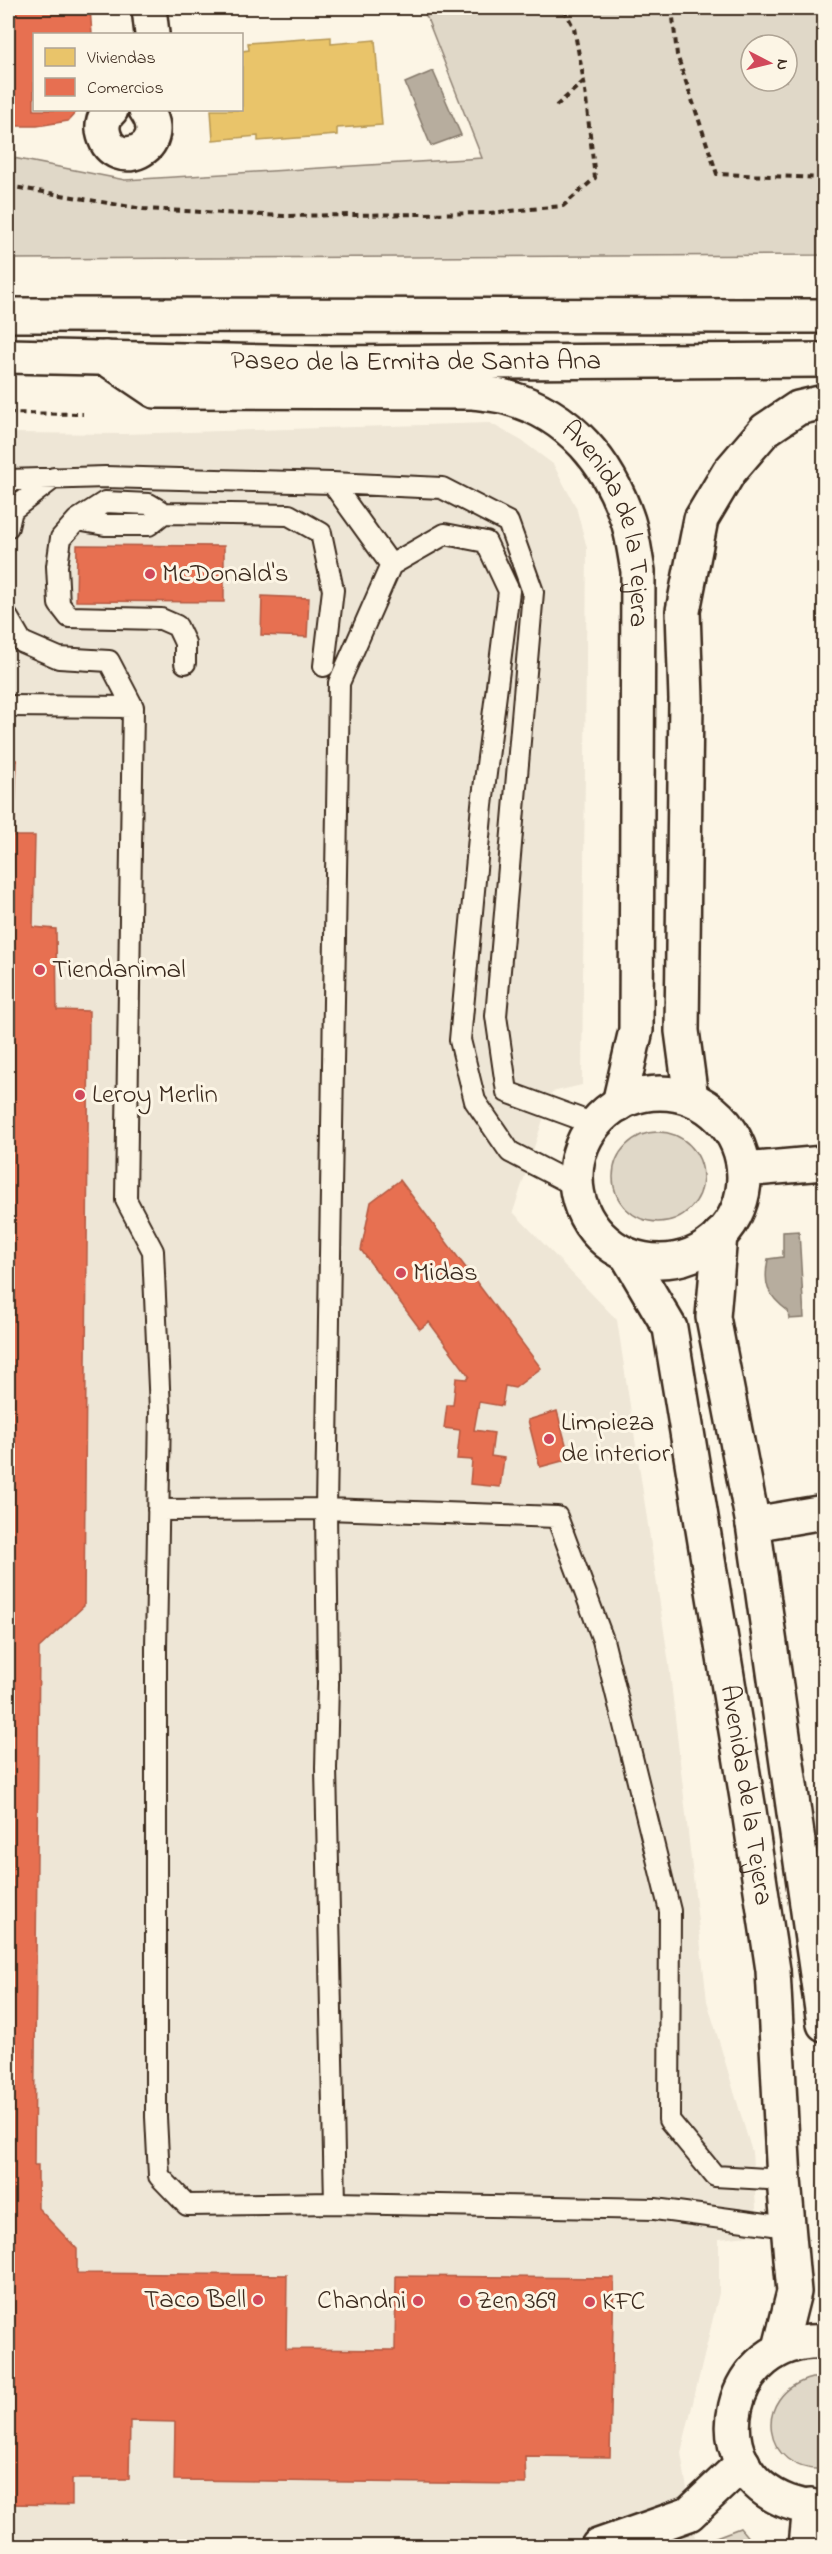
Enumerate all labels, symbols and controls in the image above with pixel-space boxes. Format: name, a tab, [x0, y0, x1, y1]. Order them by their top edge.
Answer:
legend	[33, 33, 243, 111]
north arrow	[739, 33, 799, 93]
text: Viviendas	[86, 46, 156, 72]
text: N	[769, 58, 794, 72]
text: Comercios	[87, 76, 164, 102]
street label: Paseo de la Ermita de Santa Ana	[230, 342, 601, 383]
street label: Avenida de la Tejera	[552, 411, 658, 627]
place label: McDonald's	[162, 555, 288, 594]
marker: McDonald's	[143, 567, 157, 581]
place label: Tiendanimal	[52, 951, 186, 990]
marker: Tiendanimal	[33, 963, 47, 977]
place label: Leroy Merlin	[92, 1076, 218, 1115]
marker: Leroy Merlin	[73, 1088, 87, 1102]
place label: Midas	[413, 1254, 478, 1293]
marker: Midas	[394, 1266, 408, 1280]
place label: Limpieza de interior	[561, 1404, 671, 1474]
marker: Limpieza de interior	[542, 1432, 556, 1446]
street label: Avenida de la Tejera	[709, 1682, 783, 1908]
place label: Taco Bell	[144, 2281, 246, 2320]
place label: Chandni	[317, 2282, 406, 2321]
place label: Zen 369	[477, 2282, 556, 2321]
place label: KFC	[602, 2283, 645, 2322]
marker: Taco Bell	[251, 2293, 265, 2307]
marker: Chandni	[411, 2294, 425, 2308]
marker: Zen 369	[458, 2294, 472, 2308]
marker: KFC	[583, 2295, 597, 2309]

